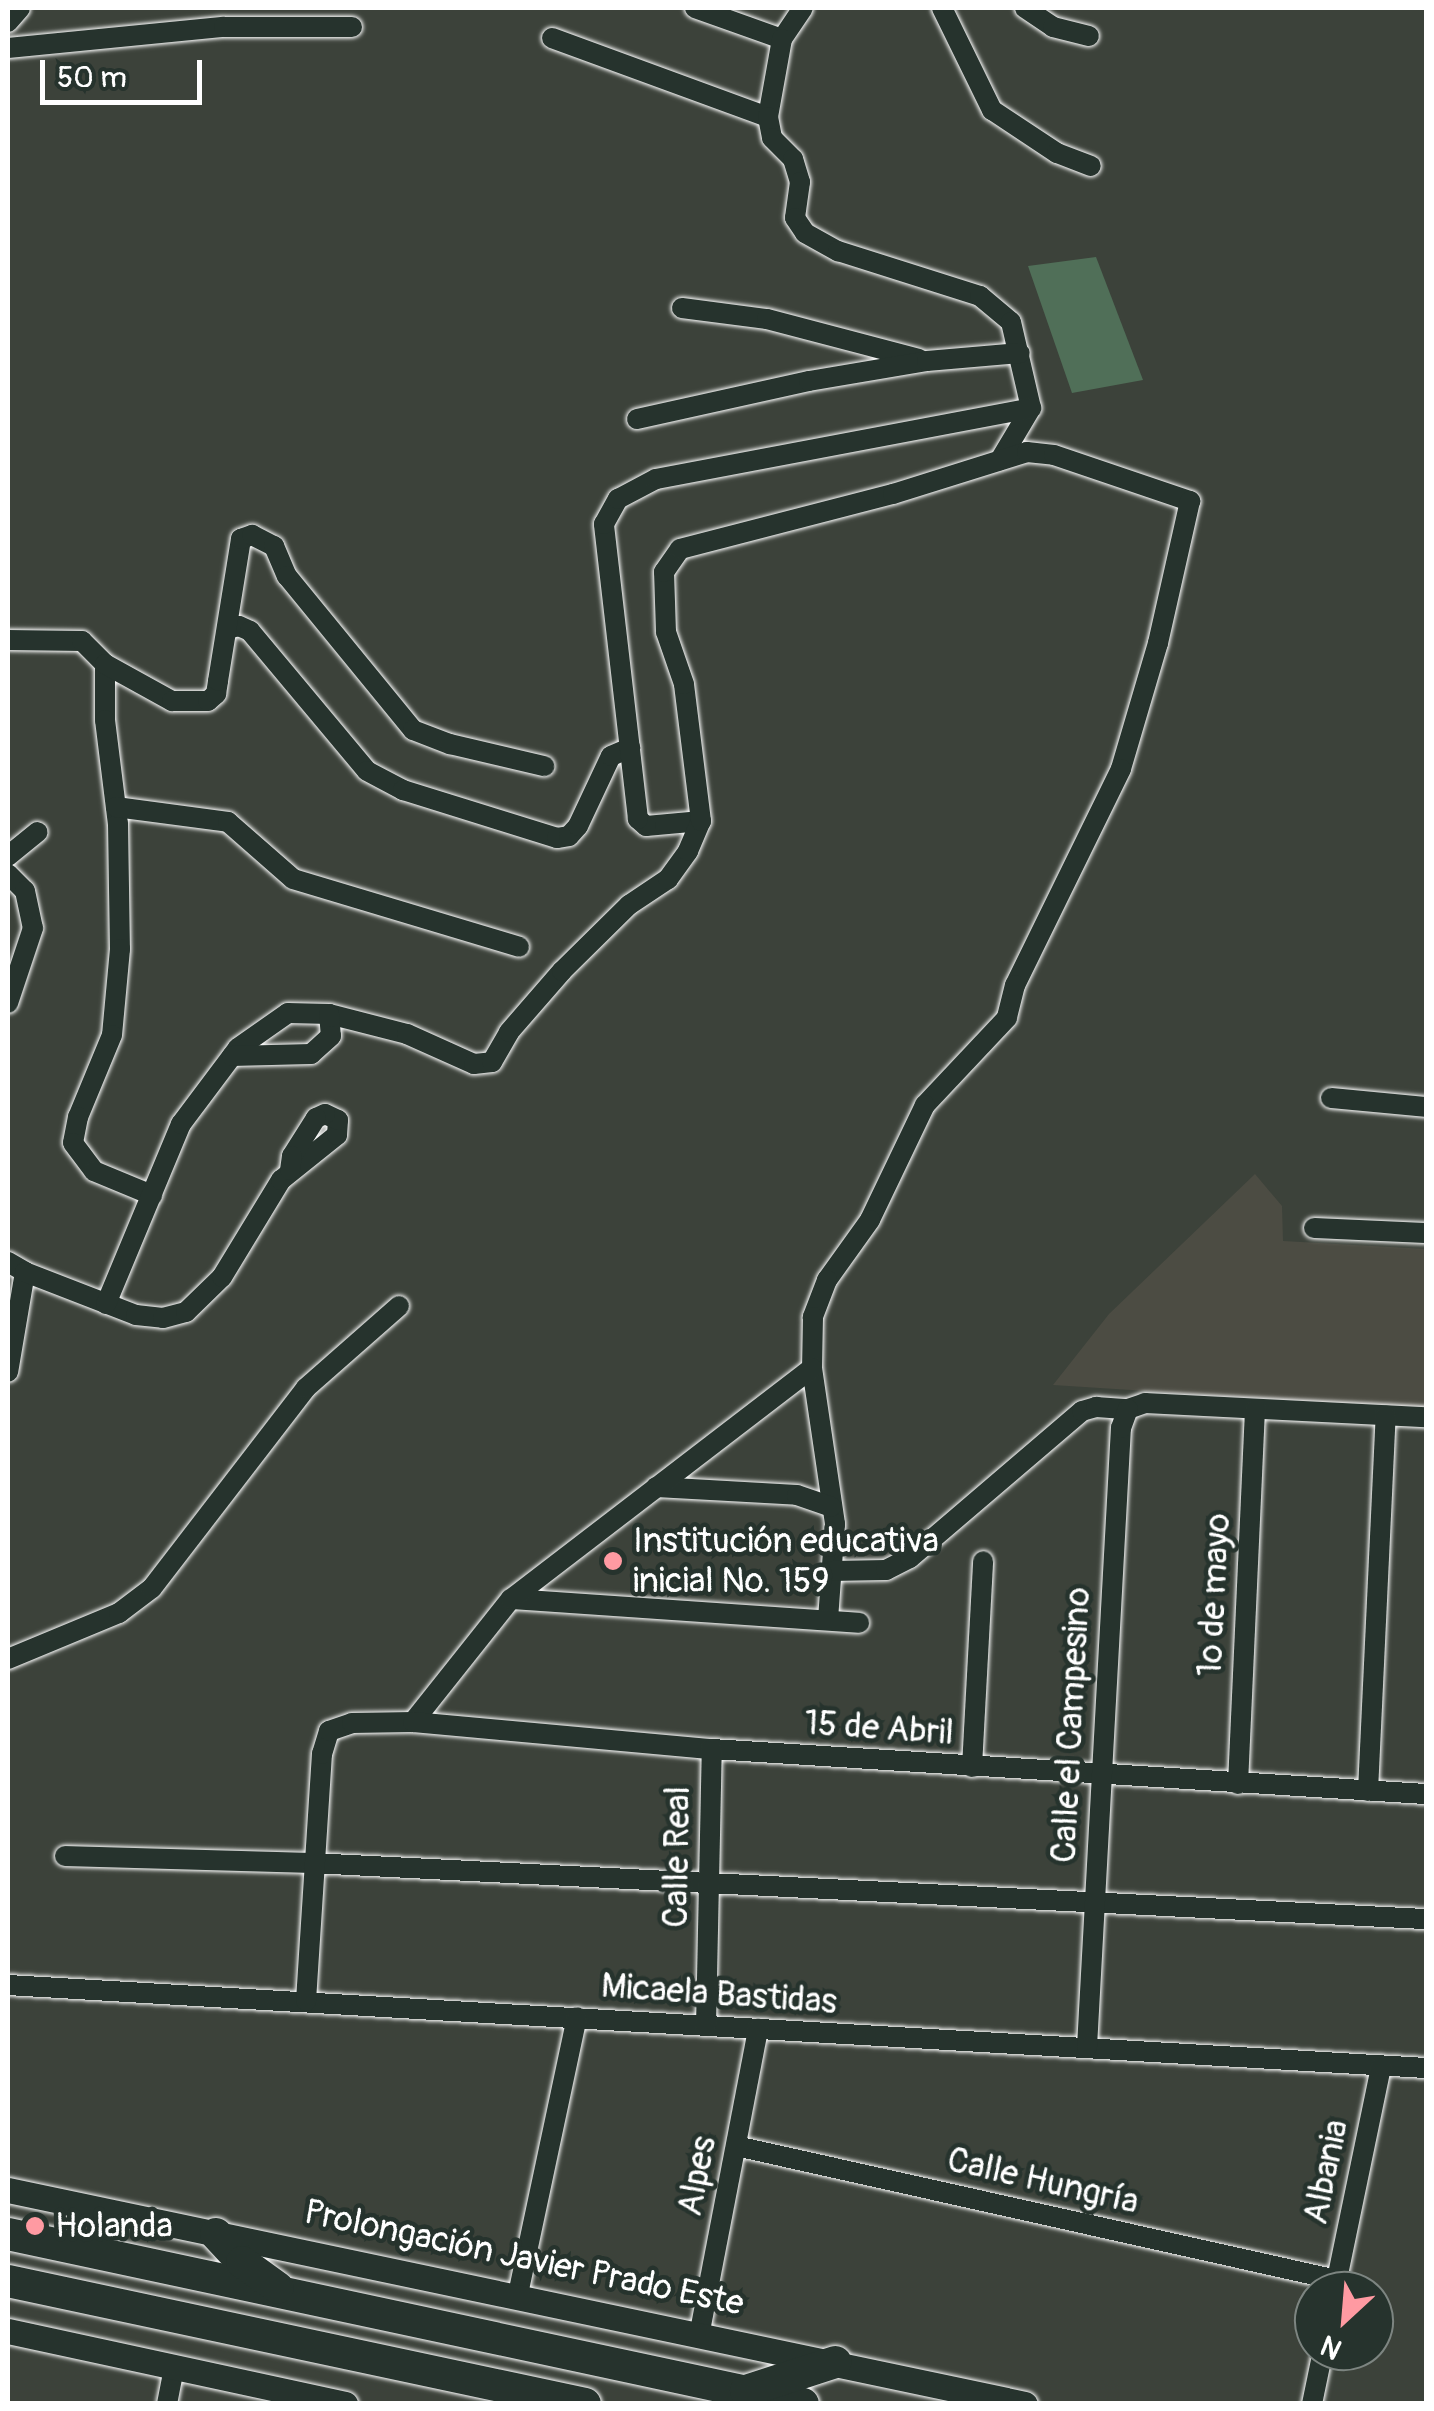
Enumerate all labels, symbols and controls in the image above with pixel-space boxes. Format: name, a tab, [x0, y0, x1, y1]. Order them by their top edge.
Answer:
scale bar	[45, 40, 208, 102]
text: 50 m	[57, 59, 127, 96]
street label: 1º de mayo	[1189, 1512, 1239, 1678]
place label: Institución educativa inicial No. 159	[633, 1520, 939, 1602]
marker: Institución educativa inicial No. 159	[602, 1550, 624, 1572]
street label: Calle el Campesino	[1043, 1586, 1099, 1864]
street label: 15 de Abril	[803, 1702, 955, 1754]
street label: Calle Real	[655, 1786, 699, 1928]
street label: Micaela Bastidas	[600, 1965, 838, 2023]
street label: Albania	[1294, 2116, 1358, 2228]
street label: Alpes	[669, 2132, 725, 2220]
street label: Calle Hungría	[943, 2139, 1143, 2223]
street label: Prolongación Javier Prado Este	[301, 2191, 747, 2325]
place label: Holanda	[55, 2205, 173, 2247]
marker: Holanda	[24, 2215, 46, 2237]
north arrow	[1294, 2271, 1394, 2371]
text: N	[1315, 2327, 1348, 2366]

